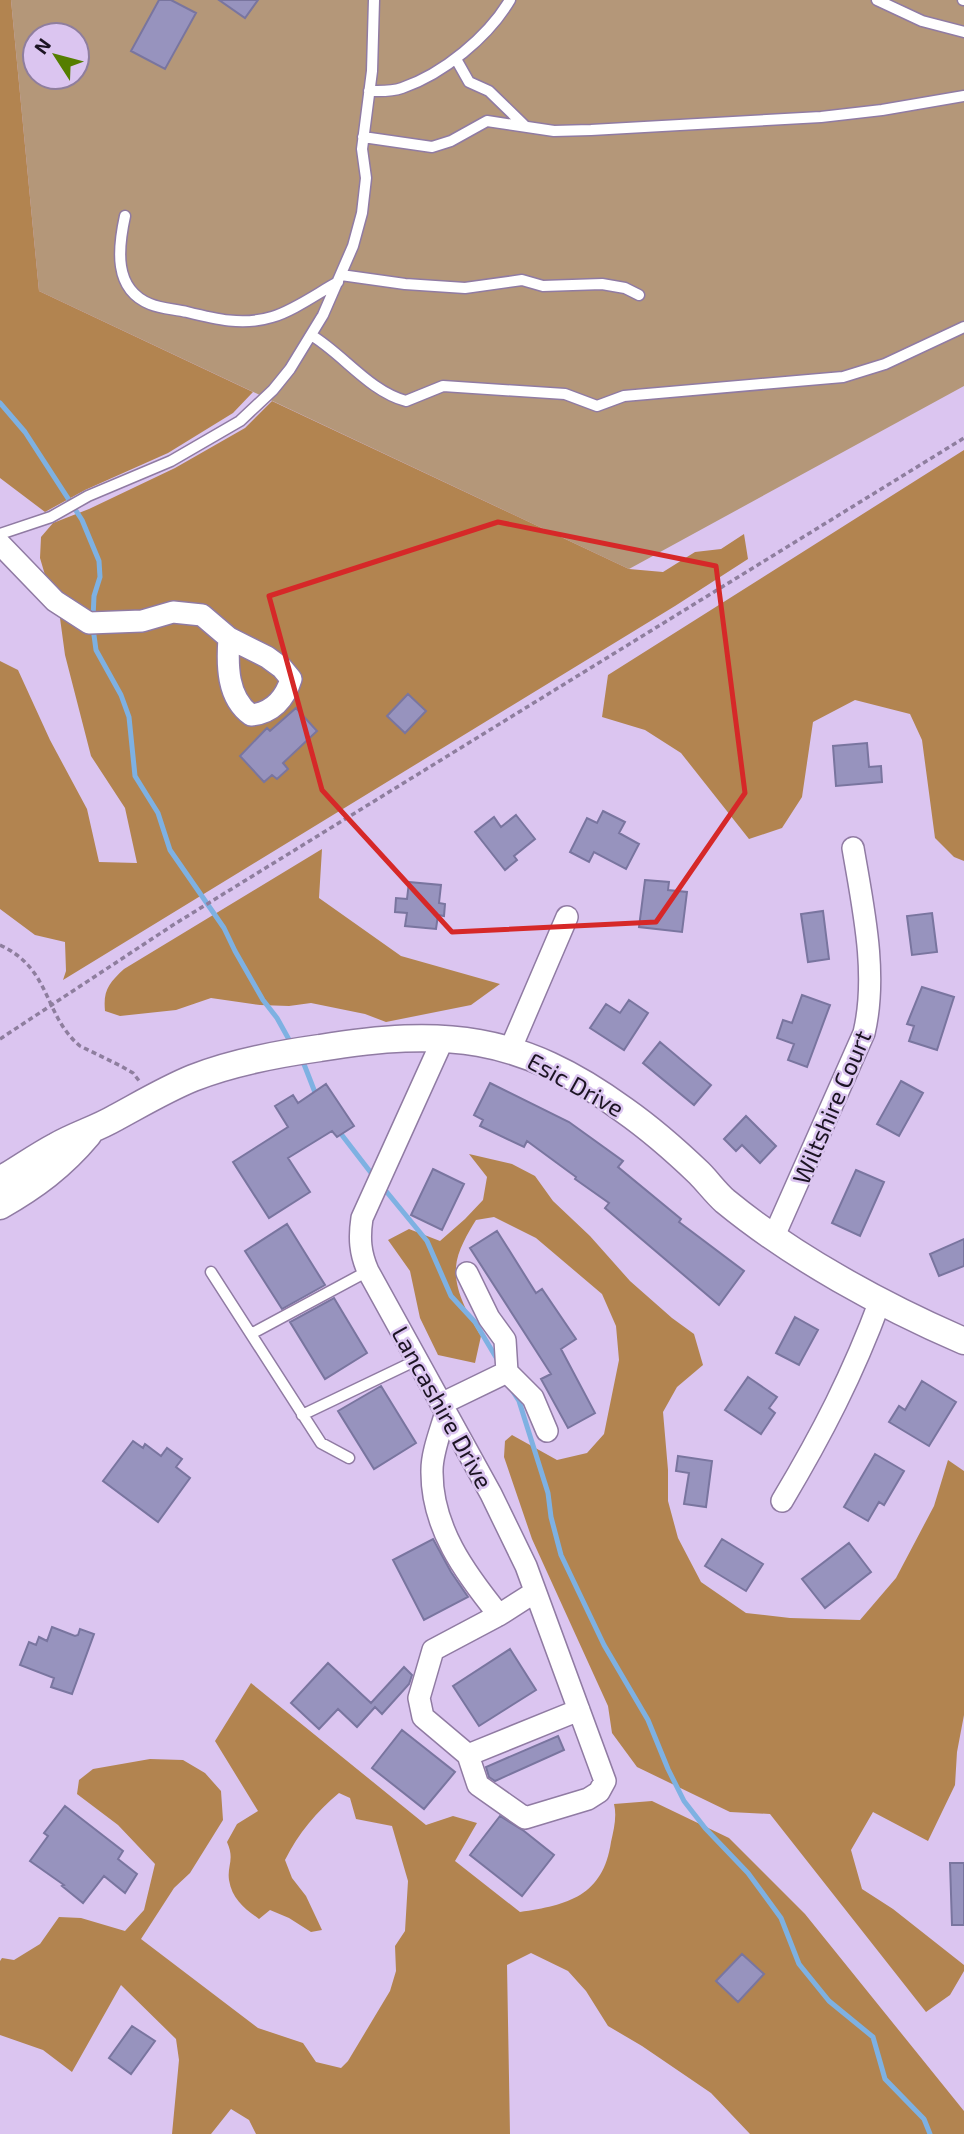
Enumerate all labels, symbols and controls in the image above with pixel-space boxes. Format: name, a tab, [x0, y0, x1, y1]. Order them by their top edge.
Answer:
north arrow	[21, 21, 91, 91]
text: N	[29, 33, 55, 58]
street label: Wiltshire Court	[786, 1026, 876, 1188]
street label: Esic Drive	[523, 1046, 629, 1122]
street label: Lancashire Drive	[386, 1321, 500, 1493]

